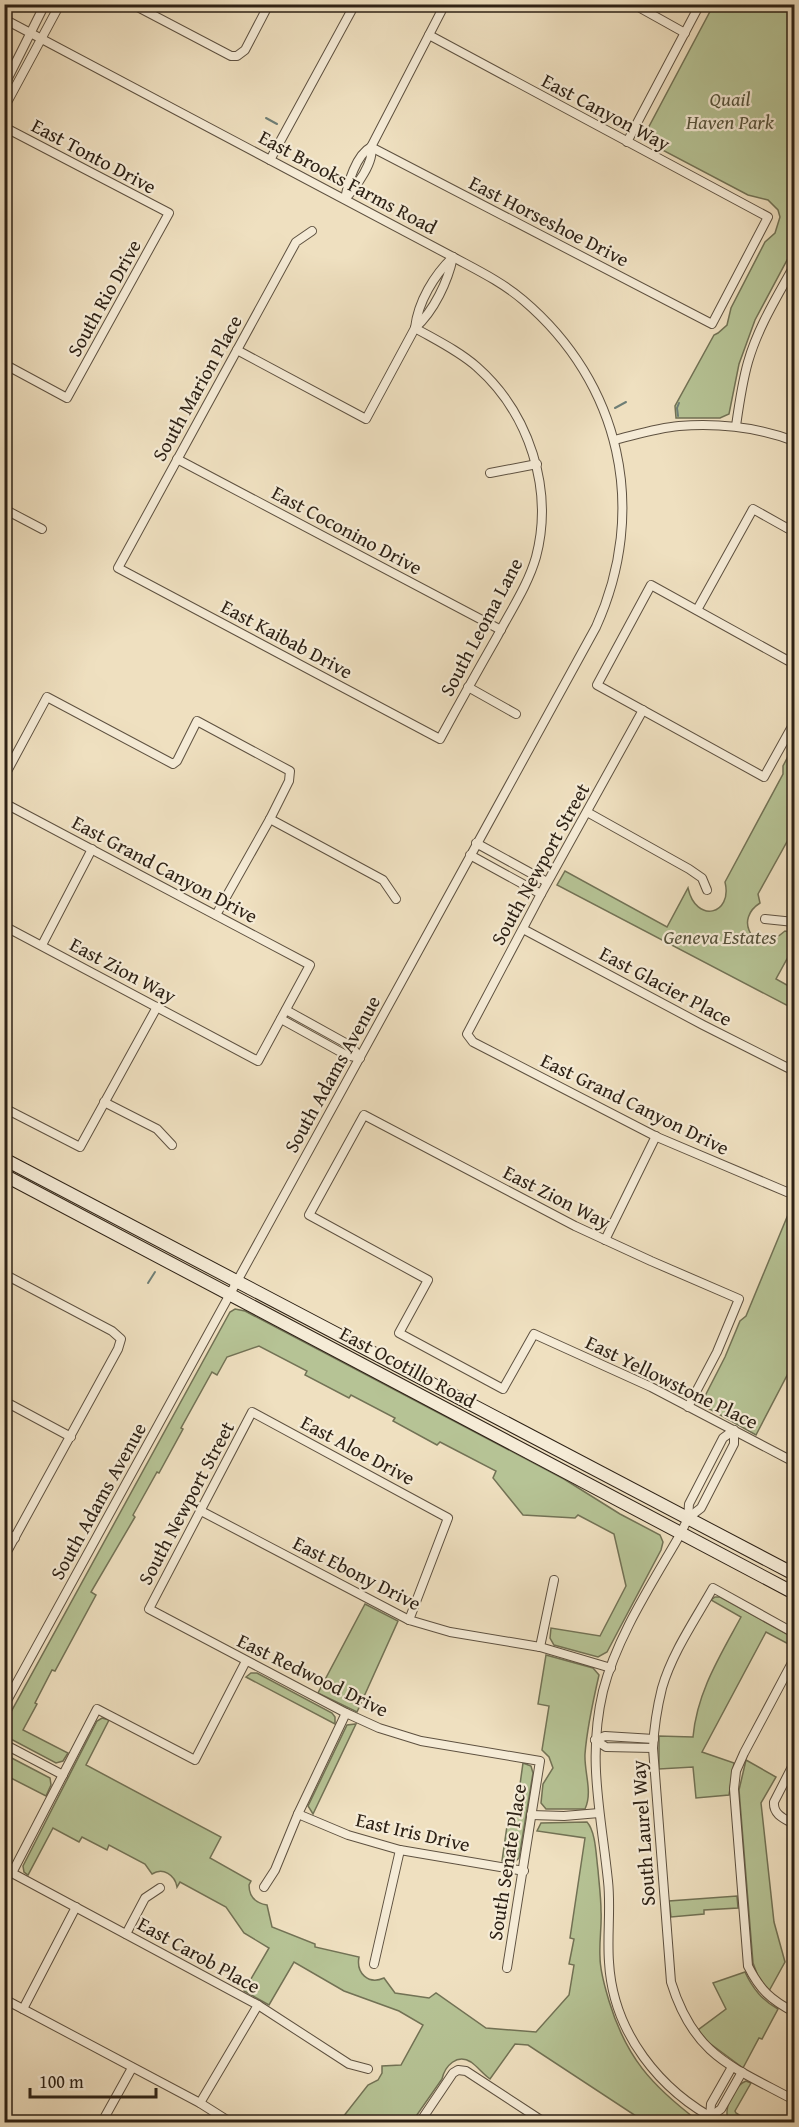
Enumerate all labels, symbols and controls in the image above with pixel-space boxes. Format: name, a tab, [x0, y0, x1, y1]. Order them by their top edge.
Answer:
street label: East Canyon Way	[537, 66, 676, 158]
park label: Quail Haven Park	[685, 84, 775, 136]
street label: East Tonto Drive	[27, 111, 162, 201]
street label: East Brooks Farms Road	[254, 122, 443, 241]
street label: East Horseshoe Drive	[464, 168, 634, 273]
street label: South Rio Drive	[59, 234, 148, 362]
street label: South Marion Place	[144, 309, 249, 466]
street label: East Coconino Drive	[267, 478, 428, 581]
street label: South Leoma Lane	[432, 552, 529, 701]
street label: East Kaibab Drive	[216, 592, 358, 685]
street label: South Newport Street	[483, 777, 596, 950]
street label: East Grand Canyon Drive	[67, 807, 263, 930]
park label: Geneva Estates	[664, 922, 777, 951]
street label: East Zion Way	[65, 929, 182, 1010]
street label: East Glacier Place	[595, 938, 738, 1033]
street label: South Adams Avenue	[276, 990, 387, 1158]
street label: East Grand Canyon Drive	[536, 1045, 734, 1162]
street label: East Zion Way	[499, 1157, 616, 1236]
street label: East Ocotillo Road	[335, 1318, 482, 1415]
street label: East Yellowstone Place	[581, 1327, 763, 1436]
street label: East Aloe Drive	[296, 1407, 420, 1492]
street label: South Newport Street	[130, 1416, 241, 1590]
street label: South Adams Avenue	[42, 1417, 153, 1585]
street label: East Ebony Drive	[288, 1528, 426, 1617]
street label: East Redwood Drive	[233, 1625, 394, 1724]
street label: South Laurel Way	[623, 1759, 662, 1907]
street label: South Senate Place	[480, 1782, 533, 1942]
street label: East Iris Drive	[353, 1804, 473, 1859]
street label: East Carob Place	[133, 1909, 266, 2000]
scale bar	[30, 2061, 156, 2099]
text: 100 m	[39, 2068, 84, 2095]

